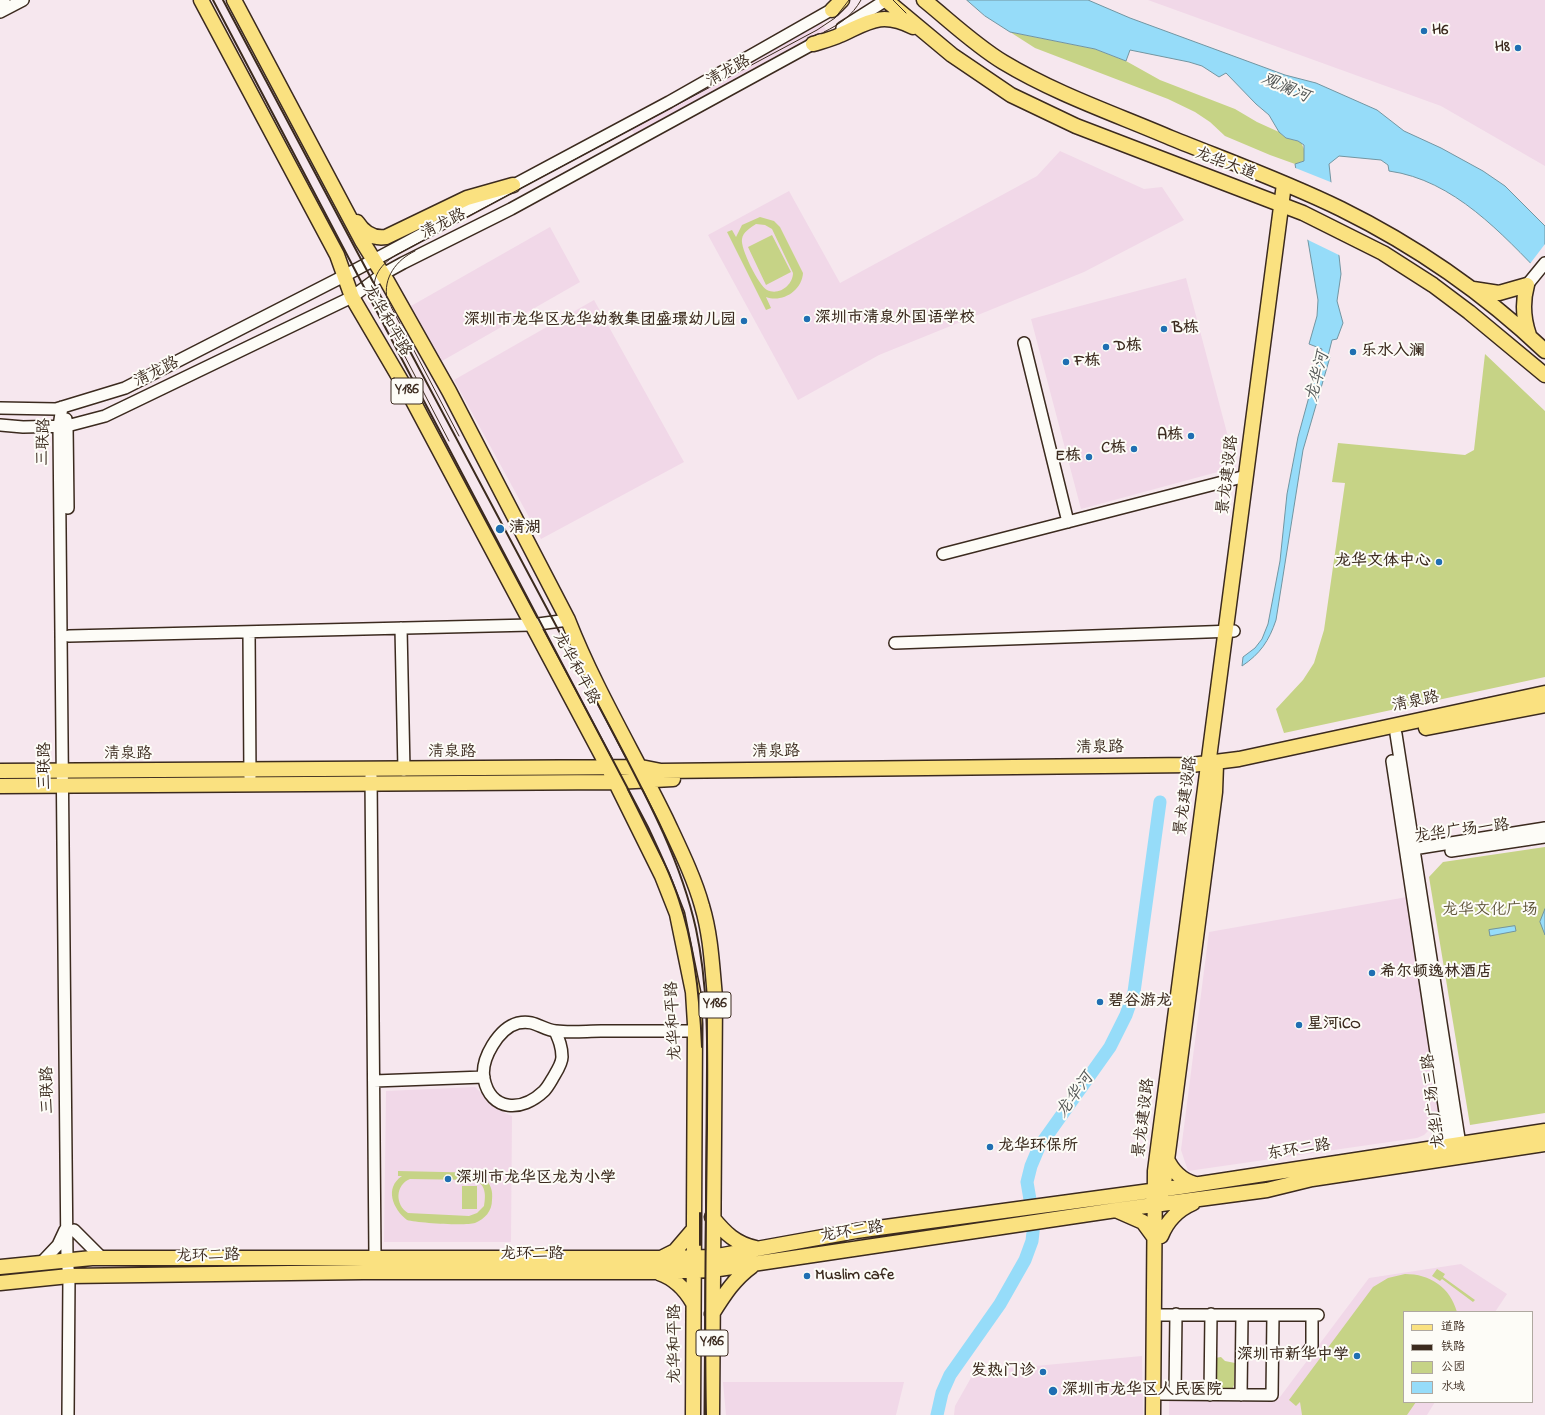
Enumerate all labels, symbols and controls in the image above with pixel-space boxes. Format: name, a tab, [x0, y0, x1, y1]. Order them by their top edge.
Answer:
place label: H6	[1432, 21, 1448, 41]
marker: H6	[1419, 26, 1429, 36]
place label: H8	[1495, 38, 1510, 58]
marker: H8	[1513, 43, 1523, 53]
street label: 清龙路	[703, 52, 755, 92]
water label: 观澜河	[1258, 70, 1312, 108]
street label: 龙华大道	[1192, 145, 1258, 185]
street label: 清龙路	[418, 206, 470, 244]
street label: 龙华和平路	[358, 282, 414, 360]
place label: 深圳市清泉外国语学校	[815, 309, 975, 329]
place label: 深圳市龙华区龙华幼教集团盛璟幼儿园	[464, 311, 736, 331]
marker: 深圳市清泉外国语学校	[802, 314, 812, 324]
marker: 深圳市龙华区龙华幼教集团盛璟幼儿园	[739, 316, 749, 326]
place label: B栋	[1172, 319, 1199, 339]
marker: B栋	[1159, 324, 1169, 334]
place label: D栋	[1114, 337, 1142, 357]
marker: D栋	[1101, 342, 1111, 352]
place label: 乐水入澜	[1361, 342, 1425, 362]
marker: 乐水入澜	[1348, 347, 1358, 357]
water label: 龙华河	[1303, 350, 1335, 404]
place label: F栋	[1074, 352, 1100, 372]
street label: 清龙路	[131, 354, 183, 392]
marker: F栋	[1061, 357, 1071, 367]
road number: Y186	[391, 378, 423, 404]
street label: 三联路	[35, 418, 55, 466]
place label: A栋	[1157, 426, 1183, 446]
marker: A栋	[1186, 431, 1196, 441]
street label: 景龙建设路	[1215, 434, 1243, 516]
place label: C栋	[1101, 439, 1126, 459]
marker: C栋	[1129, 444, 1139, 454]
place label: E栋	[1055, 447, 1081, 467]
marker: E栋	[1084, 452, 1094, 462]
place label: 清湖	[509, 519, 541, 539]
marker: 清湖	[494, 523, 506, 535]
place label: 龙华文体中心	[1335, 552, 1431, 572]
marker: 龙华文体中心	[1434, 557, 1444, 567]
street label: 龙华和平路	[548, 629, 602, 709]
street label: 清泉路	[1391, 689, 1441, 717]
street label: 清泉路	[1076, 739, 1124, 759]
street label: 三联路	[36, 742, 56, 790]
street label: 清泉路	[428, 743, 476, 763]
street label: 清泉路	[752, 743, 800, 763]
street label: 清泉路	[104, 745, 152, 765]
street label: 景龙建设路	[1172, 755, 1202, 837]
street label: 龙华广场一路	[1413, 817, 1511, 847]
park label: 龙华文化广场	[1442, 901, 1538, 921]
place label: 希尔顿逸林酒店	[1380, 963, 1492, 983]
marker: 希尔顿逸林酒店	[1367, 968, 1377, 978]
street label: 龙华和平路	[663, 981, 687, 1061]
road number: Y186	[699, 992, 731, 1018]
place label: 碧谷游龙	[1108, 992, 1172, 1012]
marker: 碧谷游龙	[1095, 997, 1105, 1007]
place label: 星河iCO	[1307, 1015, 1361, 1035]
marker: 星河iCO	[1294, 1020, 1304, 1030]
street label: 龙华广场三路	[1420, 1052, 1450, 1150]
street label: 三联路	[39, 1066, 59, 1114]
water label: 龙华河	[1053, 1069, 1099, 1123]
street label: 景龙建设路	[1131, 1077, 1159, 1159]
place label: 龙华环保所	[998, 1137, 1078, 1157]
street label: 东环二路	[1266, 1137, 1332, 1165]
marker: 龙华环保所	[985, 1142, 995, 1152]
place label: 深圳市龙华区龙为小学	[456, 1169, 616, 1189]
marker: 深圳市龙华区龙为小学	[443, 1174, 453, 1184]
street label: 龙环二路	[819, 1219, 885, 1247]
street label: 龙环二路	[500, 1245, 564, 1265]
street label: 龙环二路	[176, 1247, 240, 1267]
place label: Muslim cafe	[815, 1266, 894, 1286]
marker: Muslim cafe	[802, 1271, 812, 1281]
street label: 龙华和平路	[666, 1304, 686, 1384]
legend	[1403, 1311, 1533, 1403]
text: 道路	[1441, 1318, 1465, 1336]
road number: Y186	[696, 1330, 728, 1356]
text: 铁路	[1441, 1338, 1465, 1356]
place label: 深圳市新华中学	[1237, 1346, 1349, 1366]
marker: 深圳市新华中学	[1352, 1351, 1362, 1361]
text: 公园	[1441, 1358, 1465, 1376]
place label: 发热门诊	[971, 1362, 1035, 1382]
marker: 发热门诊	[1038, 1367, 1048, 1377]
text: 水域	[1441, 1378, 1465, 1396]
place label: 深圳市龙华区人民医院	[1062, 1381, 1222, 1401]
marker: 深圳市龙华区人民医院	[1047, 1385, 1059, 1397]

